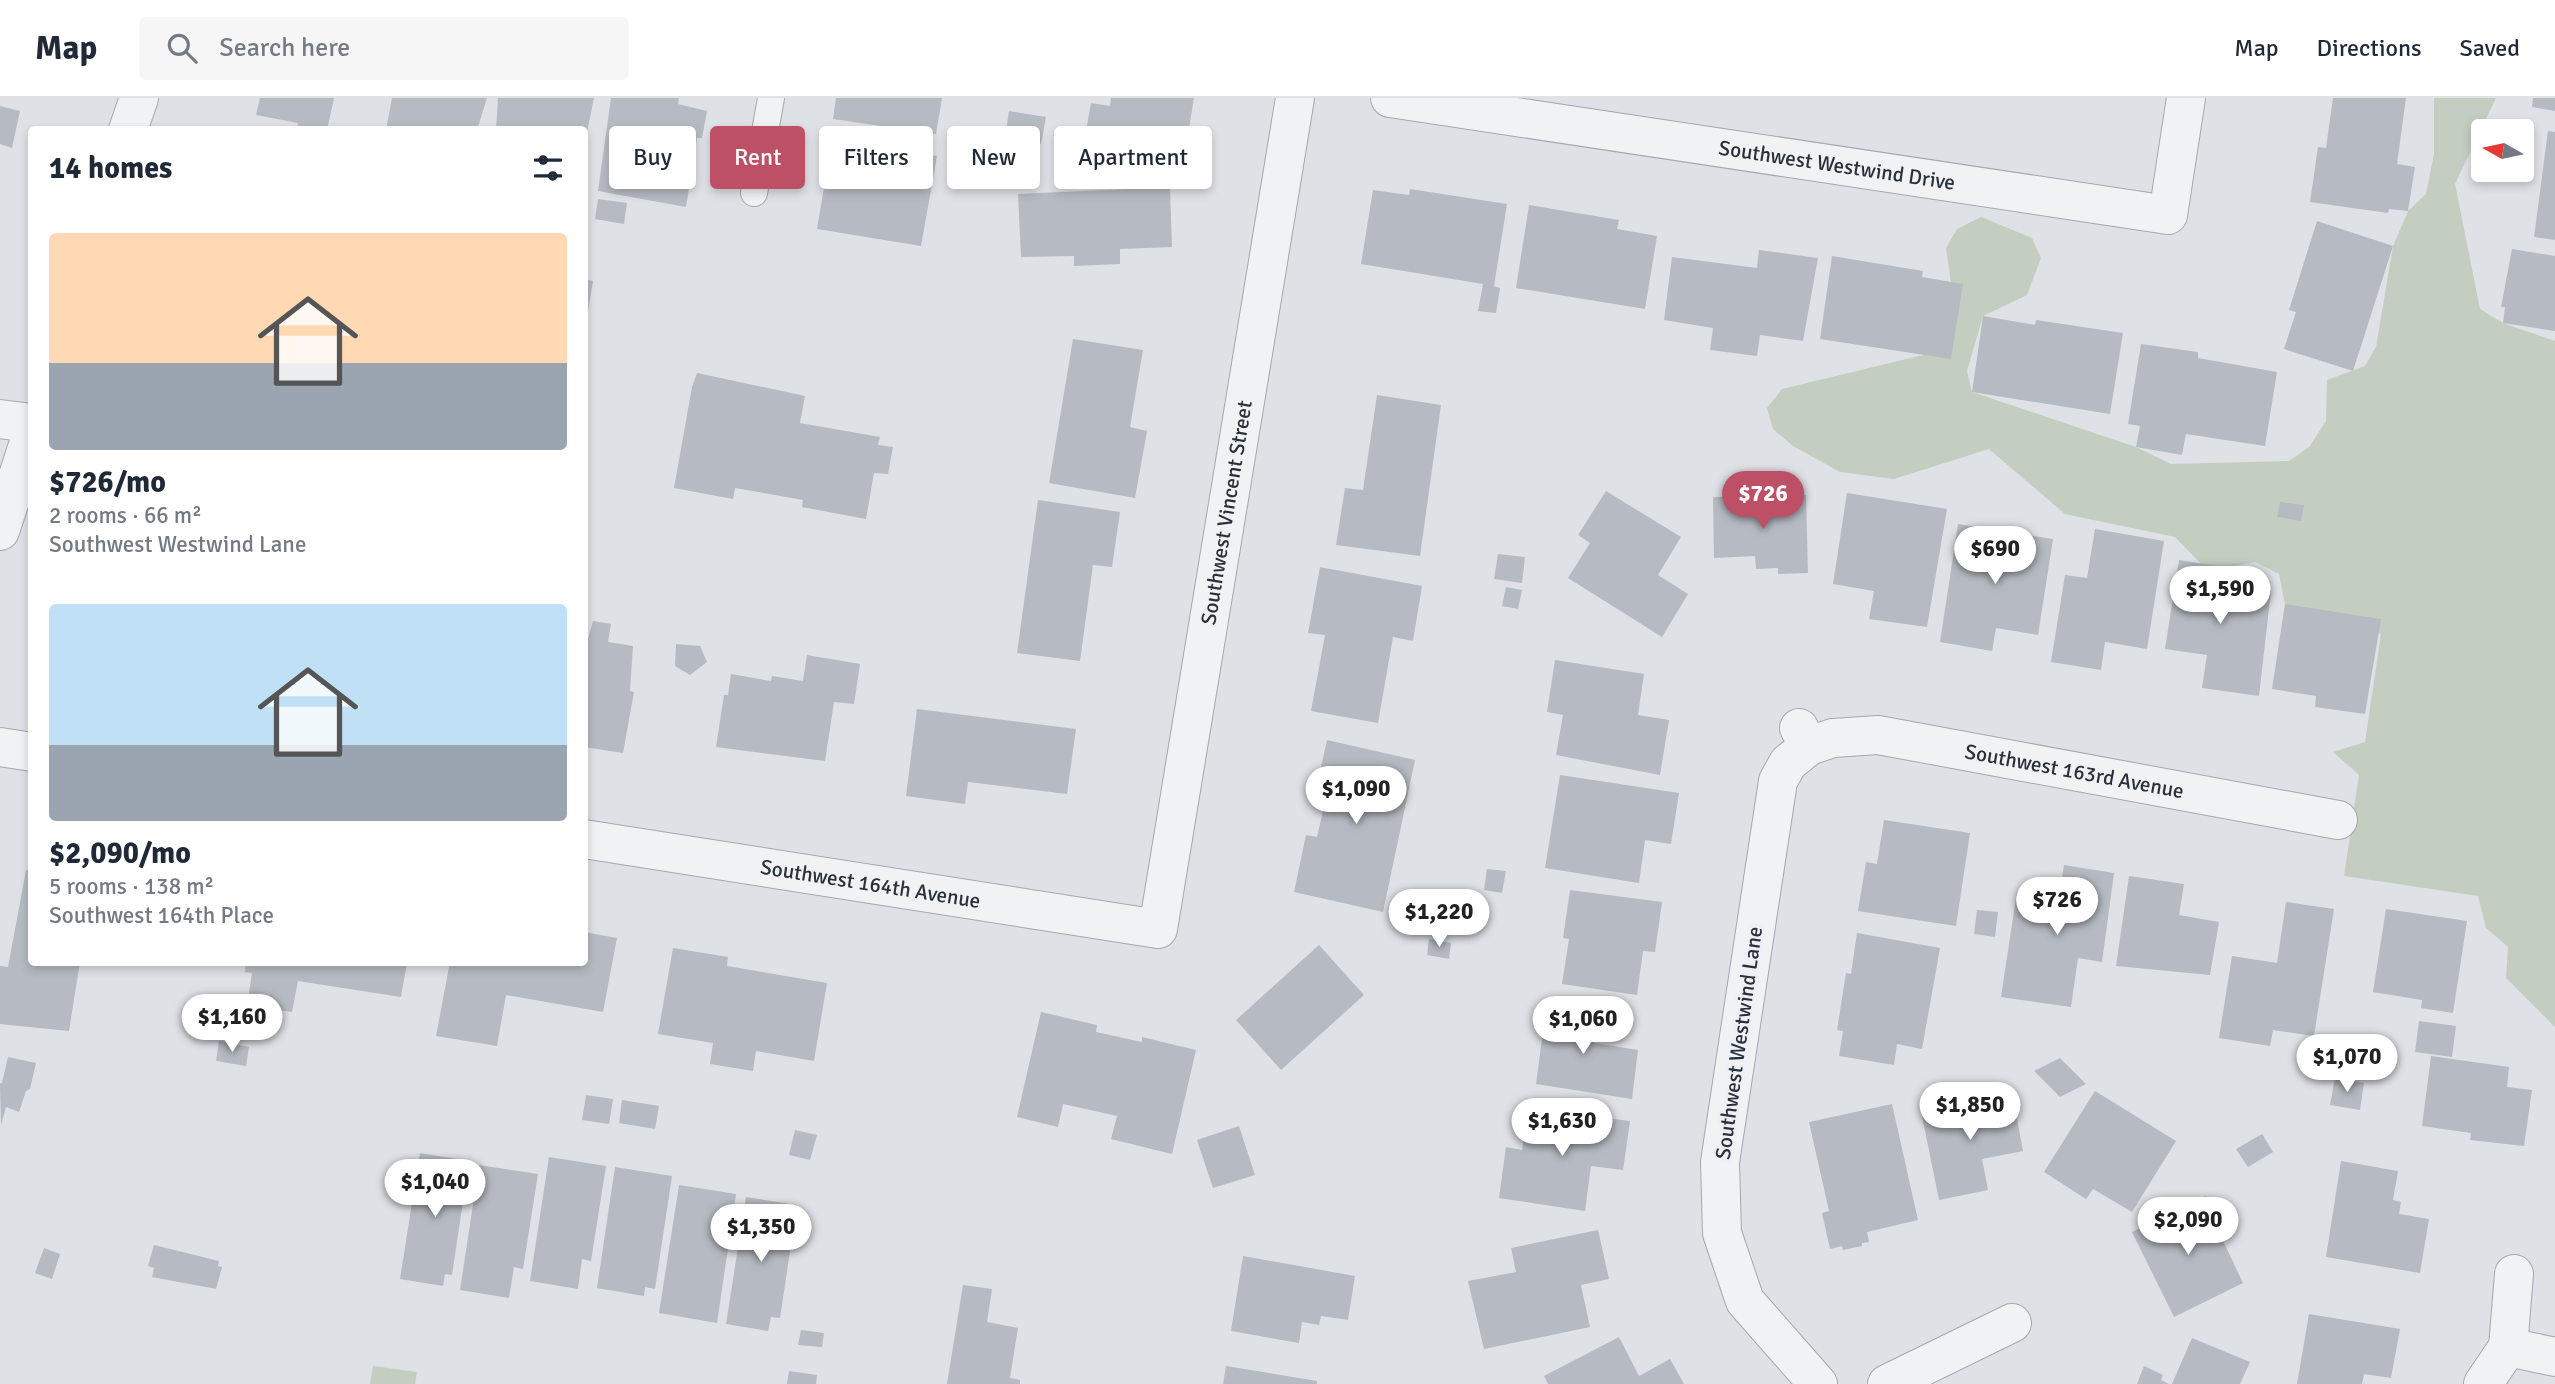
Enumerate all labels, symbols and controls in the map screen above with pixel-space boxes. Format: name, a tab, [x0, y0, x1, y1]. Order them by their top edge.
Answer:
search box	[139, 17, 629, 80]
text: Map	[35, 28, 97, 69]
icon: search	[163, 29, 201, 67]
text: Search here	[219, 32, 350, 64]
text: Map	[2234, 33, 2279, 63]
text: Directions	[2317, 33, 2422, 63]
text: Saved	[2460, 33, 2520, 63]
north arrow	[2471, 119, 2534, 182]
map controls	[2471, 119, 2534, 182]
chip: Buy	[609, 126, 696, 189]
chip: Rent	[710, 126, 805, 189]
chip: Filters	[819, 126, 933, 189]
chip: New	[947, 126, 1040, 189]
chip: Apartment	[1054, 126, 1212, 189]
street label: Southwest Westwind Drive	[1717, 135, 1957, 196]
icon: filters	[529, 149, 567, 187]
text: 14 homes	[49, 150, 172, 187]
icon: home	[245, 278, 371, 404]
street label: Southwest Vincent Street	[1195, 399, 1258, 627]
text: $726/mo	[49, 464, 166, 501]
pin: $726	[1722, 472, 1804, 531]
text: $726	[1738, 479, 1788, 508]
text: 2 rooms · 66 m²	[49, 501, 202, 530]
pin: $690	[1954, 526, 2036, 586]
text: Southwest Westwind Lane	[49, 530, 306, 559]
text: $690	[1970, 534, 2020, 563]
pin: $1,590	[2163, 566, 2277, 626]
text: $1,590	[2186, 574, 2254, 603]
icon: home	[245, 649, 371, 775]
street label: Southwest 163rd Avenue	[1963, 738, 2186, 804]
pin: $1,090	[1299, 766, 1413, 826]
text: $1,090	[1322, 774, 1390, 803]
text: $2,090/mo	[49, 835, 191, 872]
street label: Southwest 164th Avenue	[759, 854, 982, 914]
text: 5 rooms · 138 m²	[49, 872, 214, 901]
pin: $726	[2016, 878, 2098, 937]
text: $726	[2032, 885, 2082, 914]
pin: $1,220	[1382, 890, 1496, 949]
text: $1,220	[1405, 897, 1473, 926]
text: Southwest 164th Place	[49, 901, 274, 930]
street label: Southwest Westwind Lane	[1710, 925, 1768, 1161]
pin: $1,160	[175, 995, 289, 1054]
pin: $1,060	[1526, 996, 1640, 1056]
text: $1,160	[198, 1002, 266, 1031]
text: $1,060	[1549, 1004, 1617, 1033]
pin: $1,070	[2290, 1034, 2404, 1094]
text: $1,070	[2313, 1042, 2381, 1071]
pin: $1,850	[1913, 1082, 2027, 1142]
text: $1,850	[1936, 1090, 2004, 1119]
pin: $1,630	[1505, 1098, 1619, 1158]
text: $1,630	[1528, 1106, 1596, 1135]
pin: $1,040	[378, 1160, 492, 1219]
text: $1,040	[401, 1167, 469, 1196]
pin: $2,090	[2131, 1198, 2245, 1257]
pin: $1,350	[704, 1204, 818, 1264]
text: $2,090	[2154, 1205, 2222, 1234]
text: $1,350	[727, 1212, 795, 1241]

